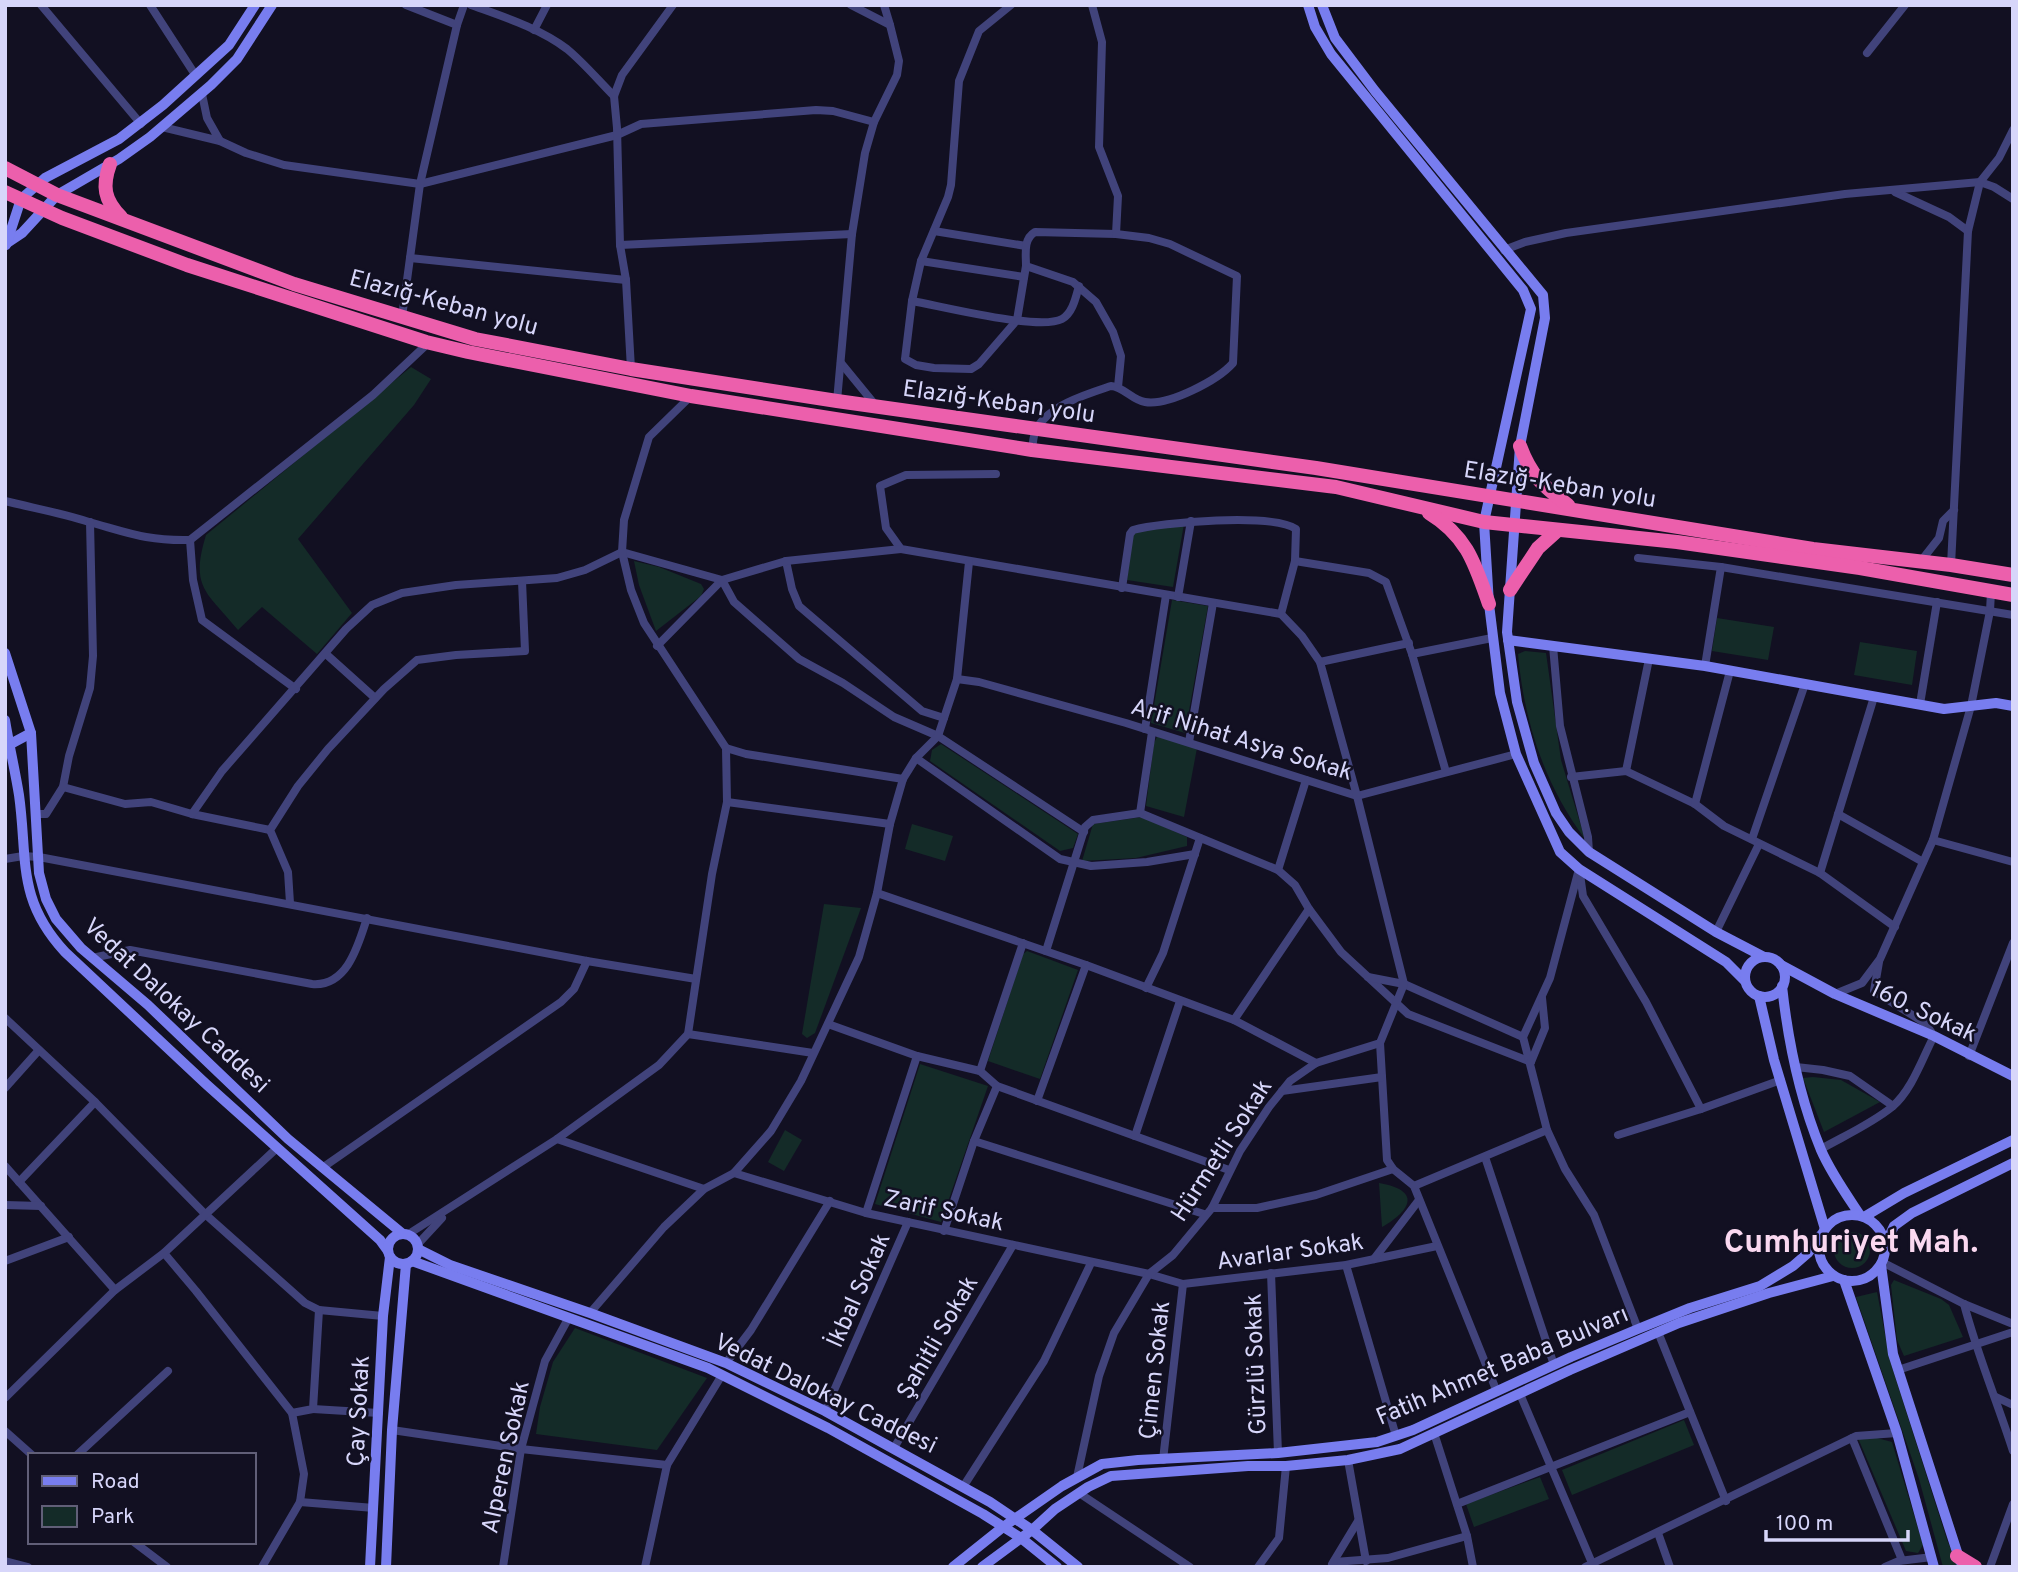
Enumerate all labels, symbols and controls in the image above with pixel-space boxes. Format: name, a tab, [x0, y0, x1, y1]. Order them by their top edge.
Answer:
street label: Elazığ-Keban yolu	[346, 264, 541, 344]
street label: Elazığ-Keban yolu	[900, 375, 1097, 431]
street label: Elazığ-Keban yolu	[1461, 456, 1658, 516]
street label: Arif Nihat Asya Sokak	[1127, 693, 1356, 789]
street label: Vedat Dalokay Caddesi	[76, 912, 275, 1101]
street label: 160. Sokak	[1865, 975, 1981, 1051]
street label: Hürmetli Sokak	[1165, 1074, 1280, 1228]
street label: Zarif Sokak	[881, 1185, 1007, 1239]
district label: Cumhuriyet Mah.	[1724, 1224, 1978, 1264]
street label: İkbal Sokak	[820, 1228, 898, 1353]
street label: Avarlar Sokak	[1215, 1228, 1366, 1278]
street label: Şahitli Sokak	[891, 1271, 986, 1405]
street label: Gürzlü Sokak	[1240, 1293, 1274, 1435]
street label: Çimen Sokak	[1134, 1299, 1178, 1441]
street label: Fatih Ahmet Baba Bulvarı	[1372, 1300, 1633, 1434]
street label: Vedat Dalokay Caddesi	[709, 1328, 941, 1462]
street label: Çay Sokak	[342, 1355, 378, 1467]
street label: Alperen Sokak	[476, 1378, 538, 1537]
legend	[28, 1453, 256, 1544]
text: Road	[91, 1469, 140, 1496]
scale bar	[1766, 1498, 1908, 1542]
text: Park	[91, 1504, 134, 1531]
text: 100 m	[1776, 1511, 1833, 1538]

